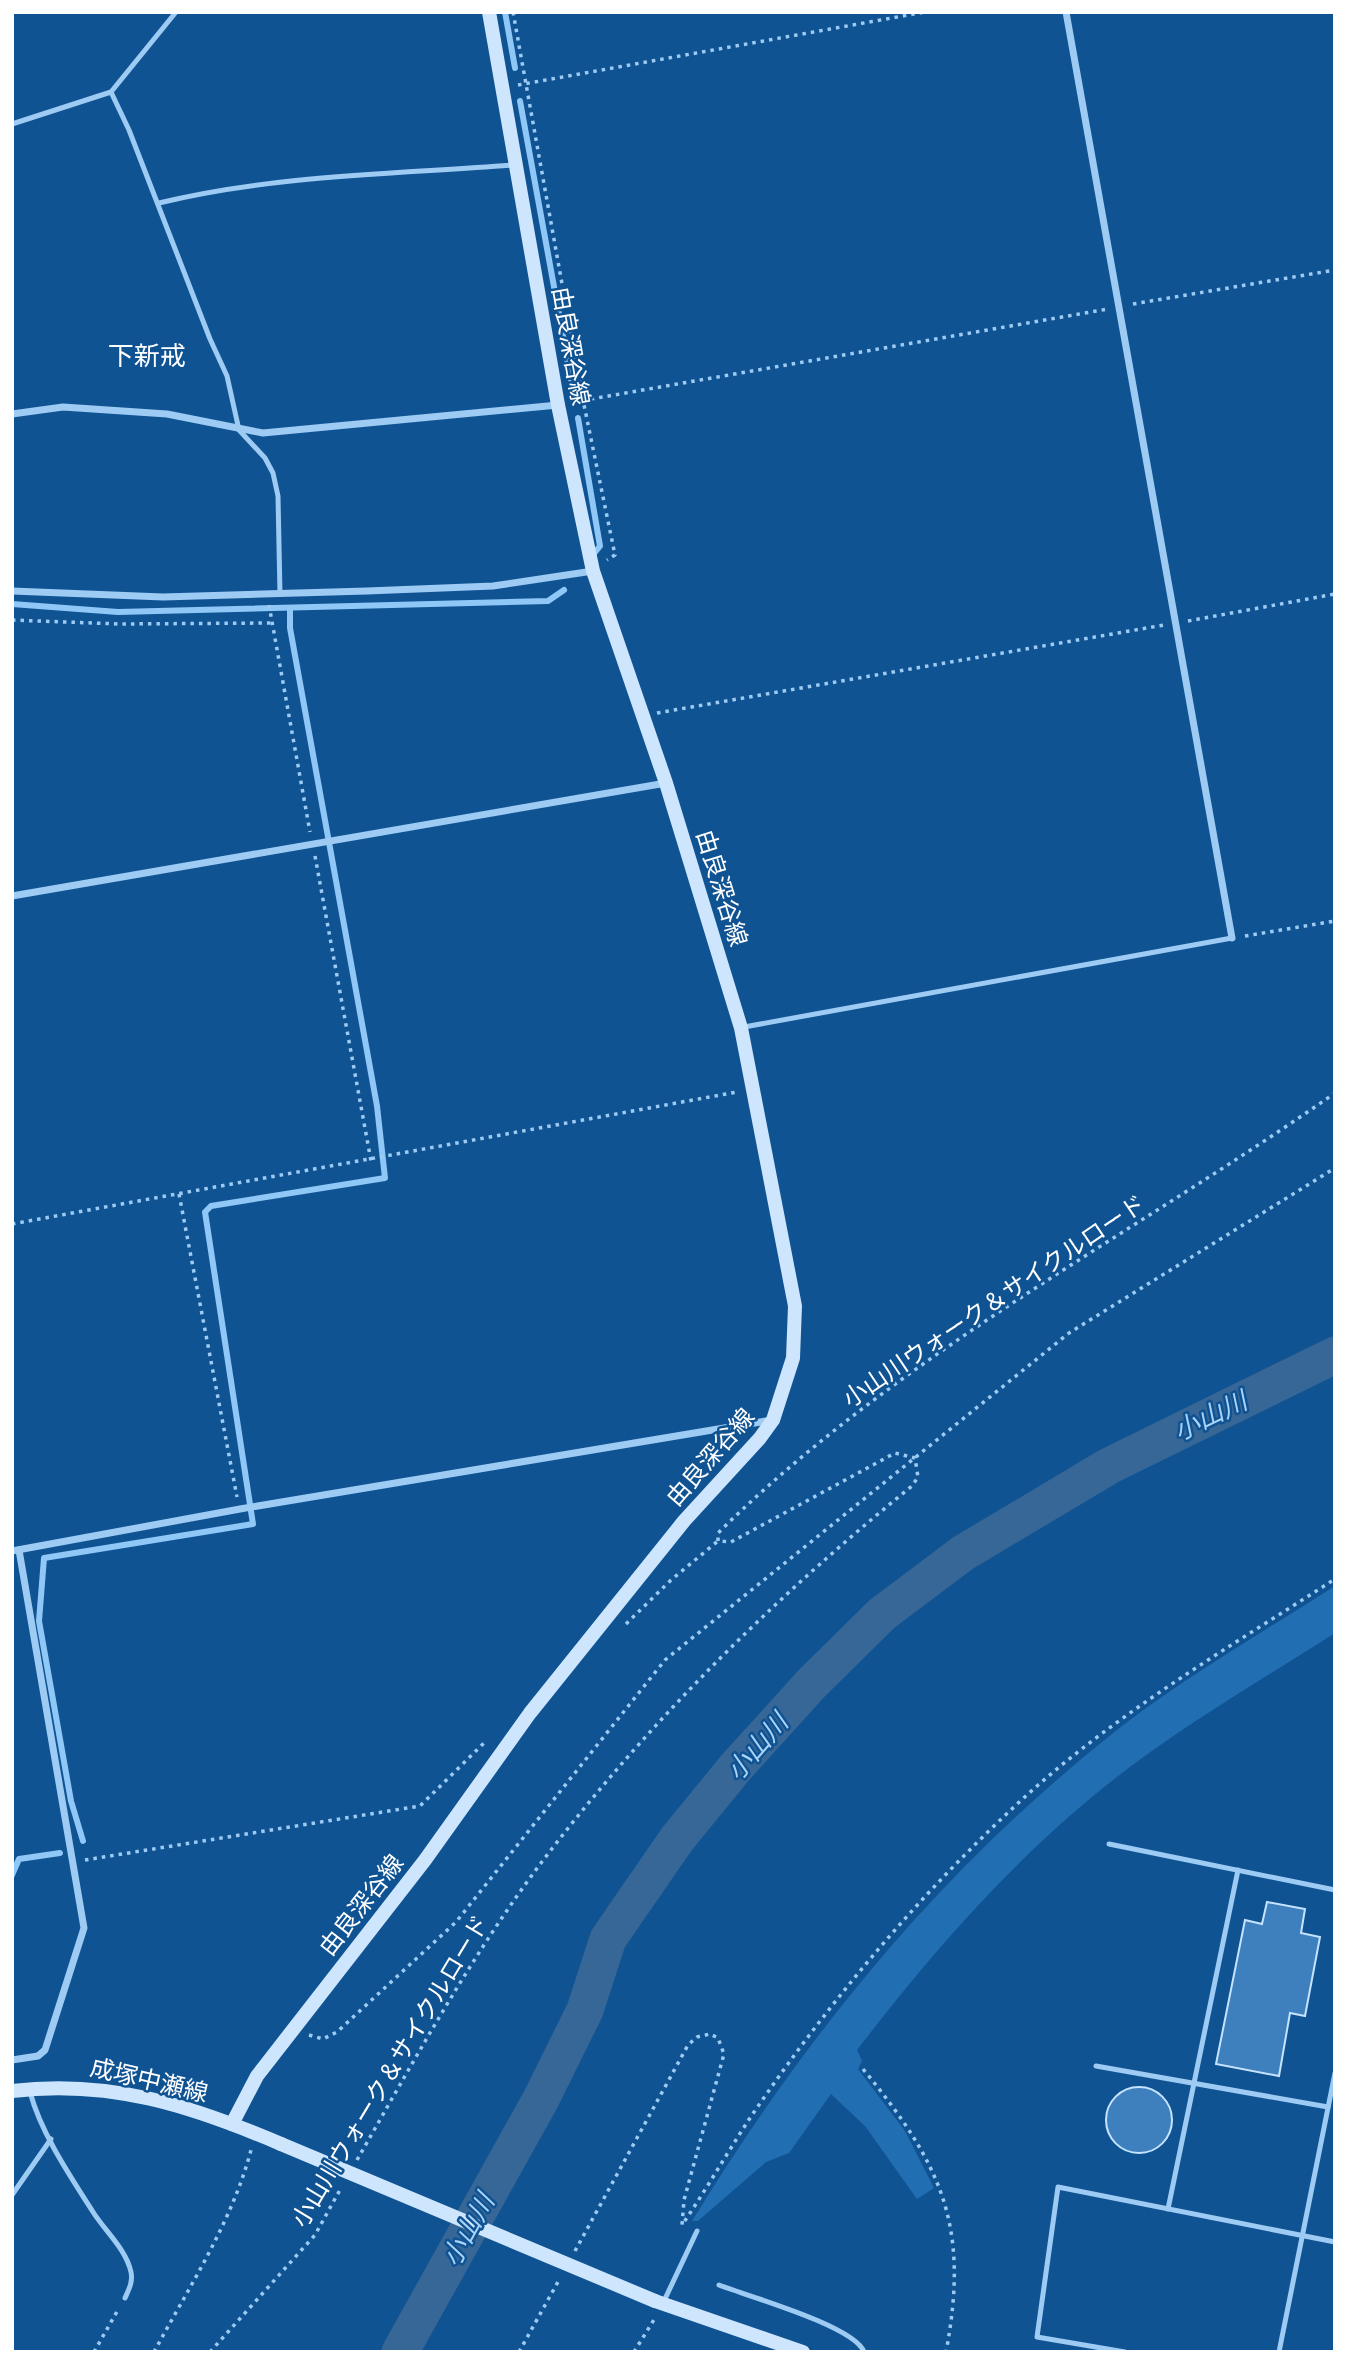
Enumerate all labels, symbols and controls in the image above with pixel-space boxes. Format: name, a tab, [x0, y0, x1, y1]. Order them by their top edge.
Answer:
street label: 由良深谷線	[546, 284, 596, 408]
district label: 下新戒	[108, 341, 186, 371]
street label: 由良深谷線	[691, 826, 753, 950]
street label: 小山川ウォーク＆サイクルロード	[837, 1189, 1151, 1413]
water label: 小山川	[1168, 1384, 1254, 1447]
street label: 由良深谷線	[660, 1402, 760, 1512]
water label: 小山川	[720, 1705, 796, 1786]
street label: 由良深谷線	[313, 1849, 409, 1961]
street label: 小山川ウォーク＆サイクルロード	[285, 1909, 495, 2233]
street label: 成塚中瀬線	[87, 2052, 211, 2108]
water label: 小山川	[435, 2188, 501, 2272]

